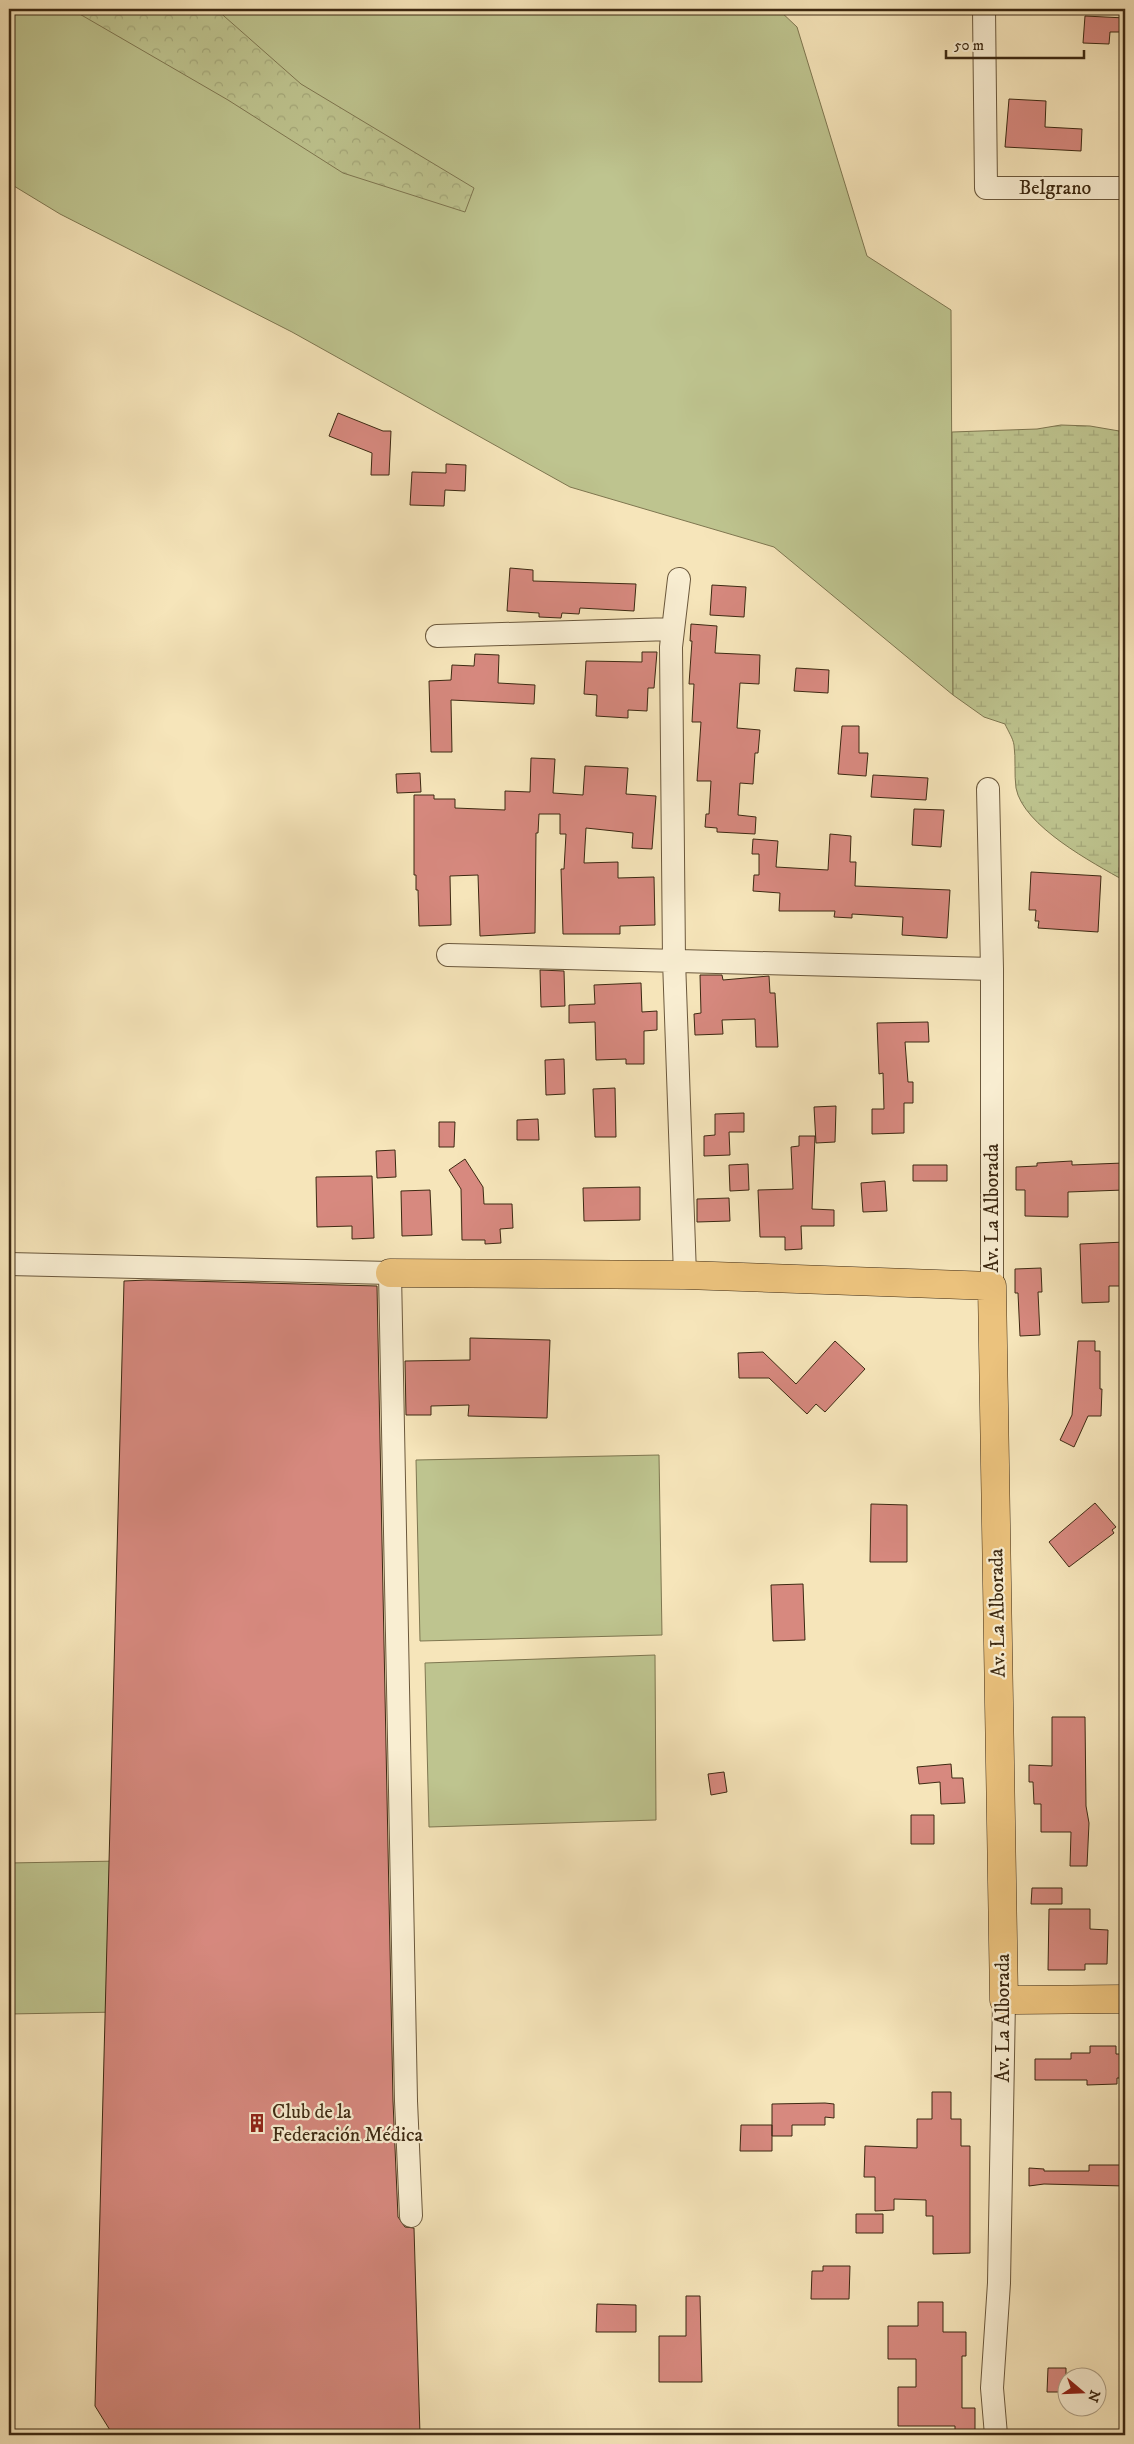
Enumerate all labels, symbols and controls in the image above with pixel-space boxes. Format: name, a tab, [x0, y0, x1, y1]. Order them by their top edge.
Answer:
scale bar	[946, 28, 1084, 60]
text: 50 m	[954, 36, 984, 55]
street label: Belgrano	[1019, 176, 1091, 201]
street label: Av. La Alborada	[980, 1143, 1005, 1273]
street label: Av. La Alborada	[984, 1548, 1012, 1678]
street label: Av. La Alborada	[991, 1953, 1016, 2083]
place label: Club de la Federación Médica	[272, 2100, 424, 2148]
building icon: Club de la Federación Médica	[246, 2112, 268, 2134]
north arrow	[1056, 2366, 1106, 2416]
text: N	[1083, 2388, 1104, 2405]

